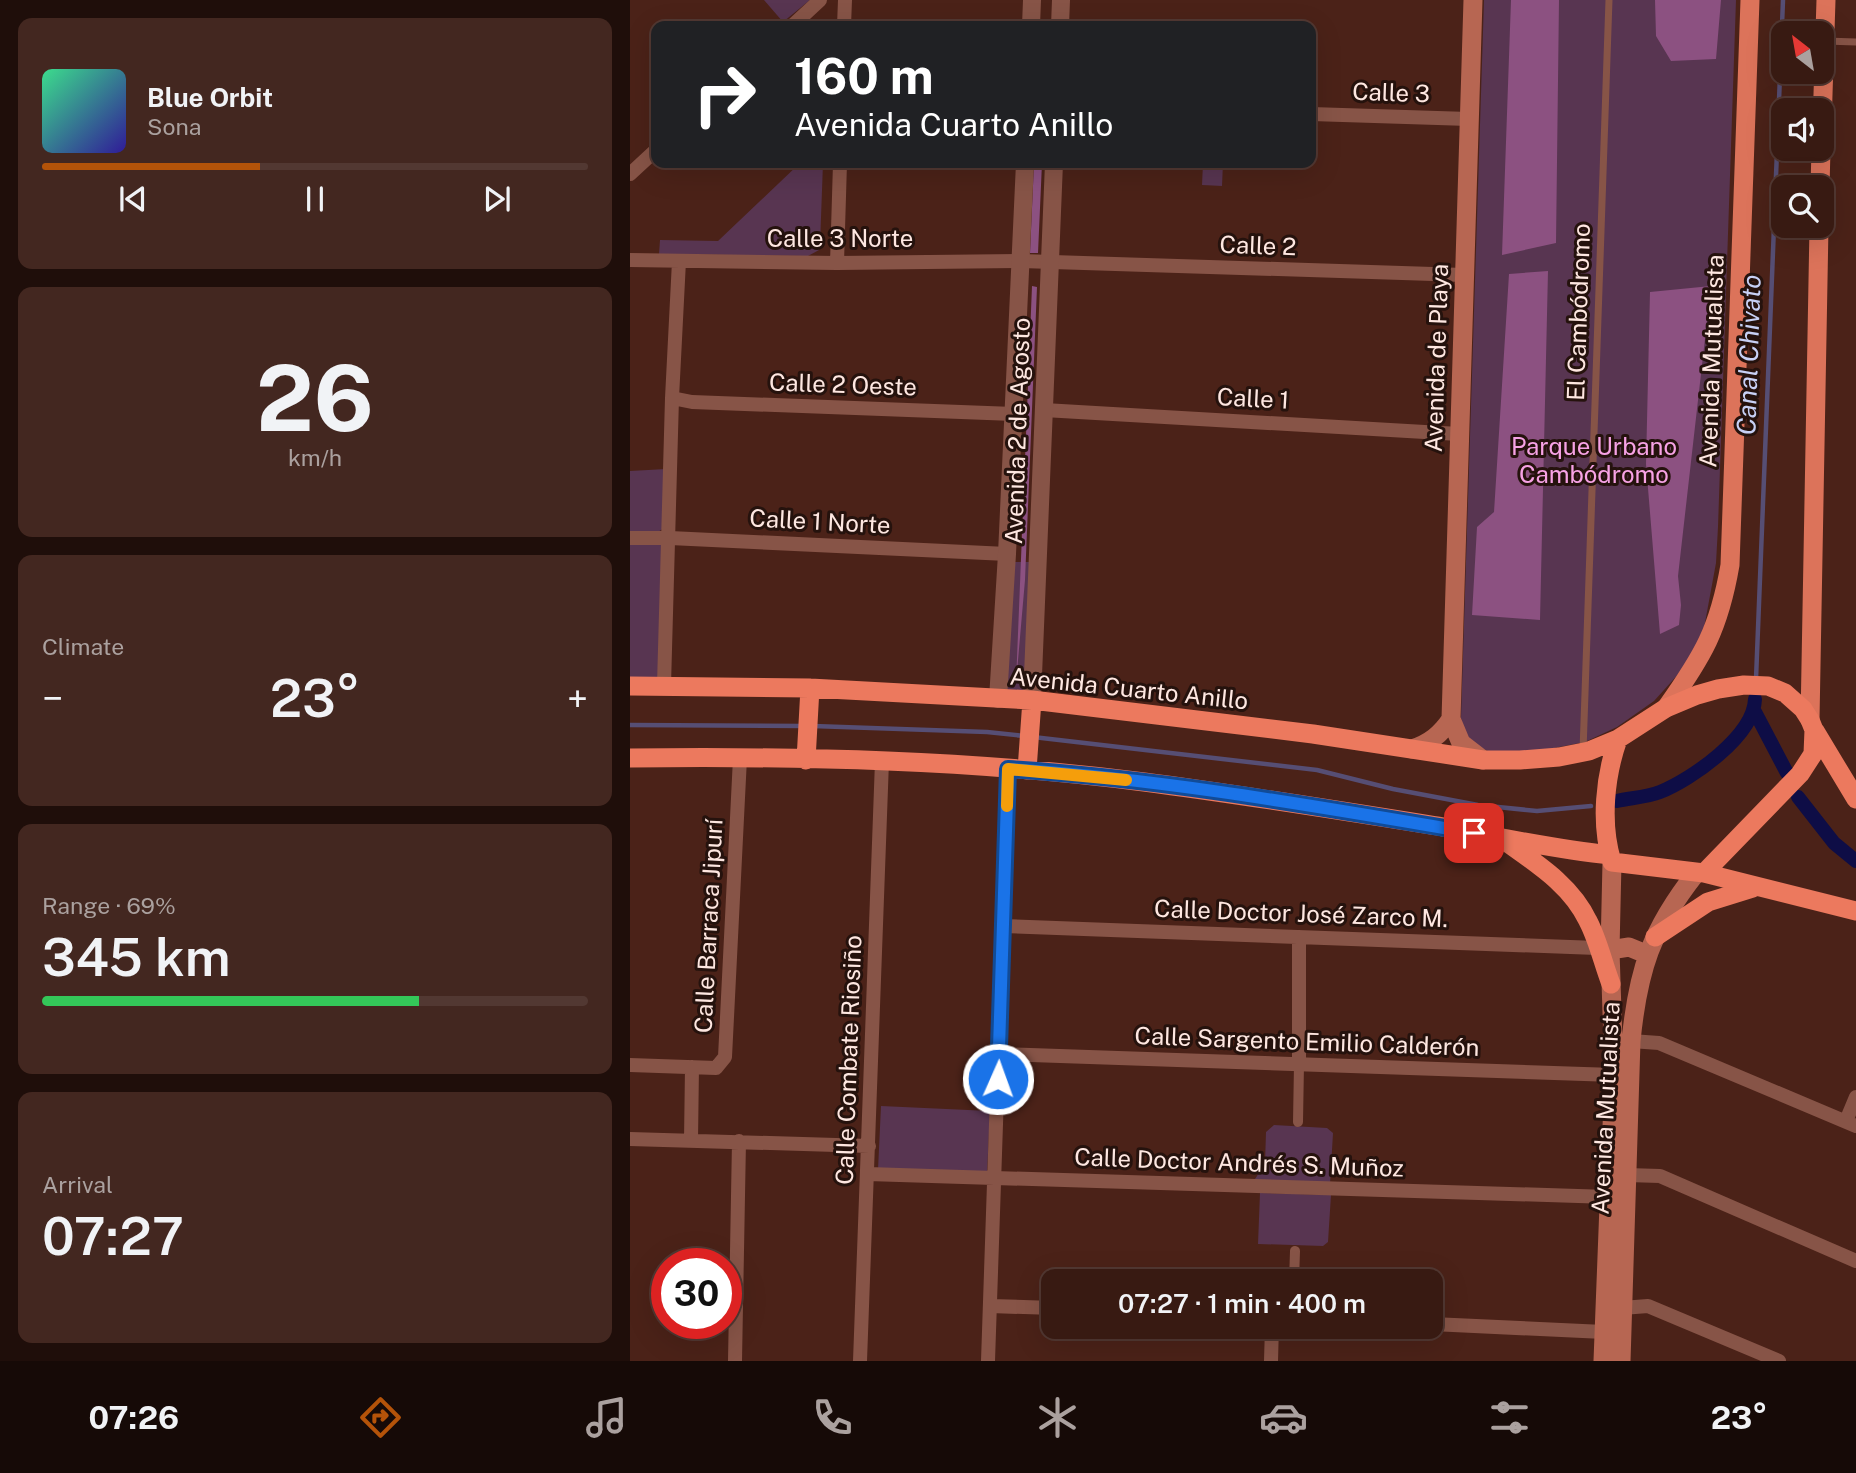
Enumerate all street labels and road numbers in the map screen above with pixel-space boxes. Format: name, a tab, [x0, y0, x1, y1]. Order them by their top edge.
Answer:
street label: Calle 3	[1352, 77, 1430, 107]
street label: El Cambódromo	[1561, 223, 1595, 401]
street label: Calle 3 Norte	[767, 224, 913, 252]
street label: Calle 2	[1219, 230, 1297, 260]
street label: Avenida Mutualista	[1693, 254, 1729, 468]
street label: Avenida de Playa	[1419, 263, 1453, 453]
street label: Avenida 2 de Agosto	[999, 317, 1035, 545]
street label: Calle 2 Oeste	[769, 367, 918, 401]
street label: Calle 1	[1216, 382, 1290, 414]
street label: Calle 1 Norte	[749, 503, 891, 539]
street label: Avenida Cuarto Anillo	[1009, 662, 1250, 714]
street label: Calle Barraca Jipurí	[688, 817, 728, 1034]
street label: Calle Doctor José Zarco M.	[1154, 894, 1448, 932]
street label: Calle Combate Riosiño	[830, 935, 866, 1185]
street label: Avenida Mutualista	[1585, 1001, 1625, 1215]
street label: Calle Sargento Emilio Calderón	[1134, 1021, 1480, 1061]
street label: Calle Doctor Andrés S. Muñoz	[1074, 1142, 1404, 1182]

